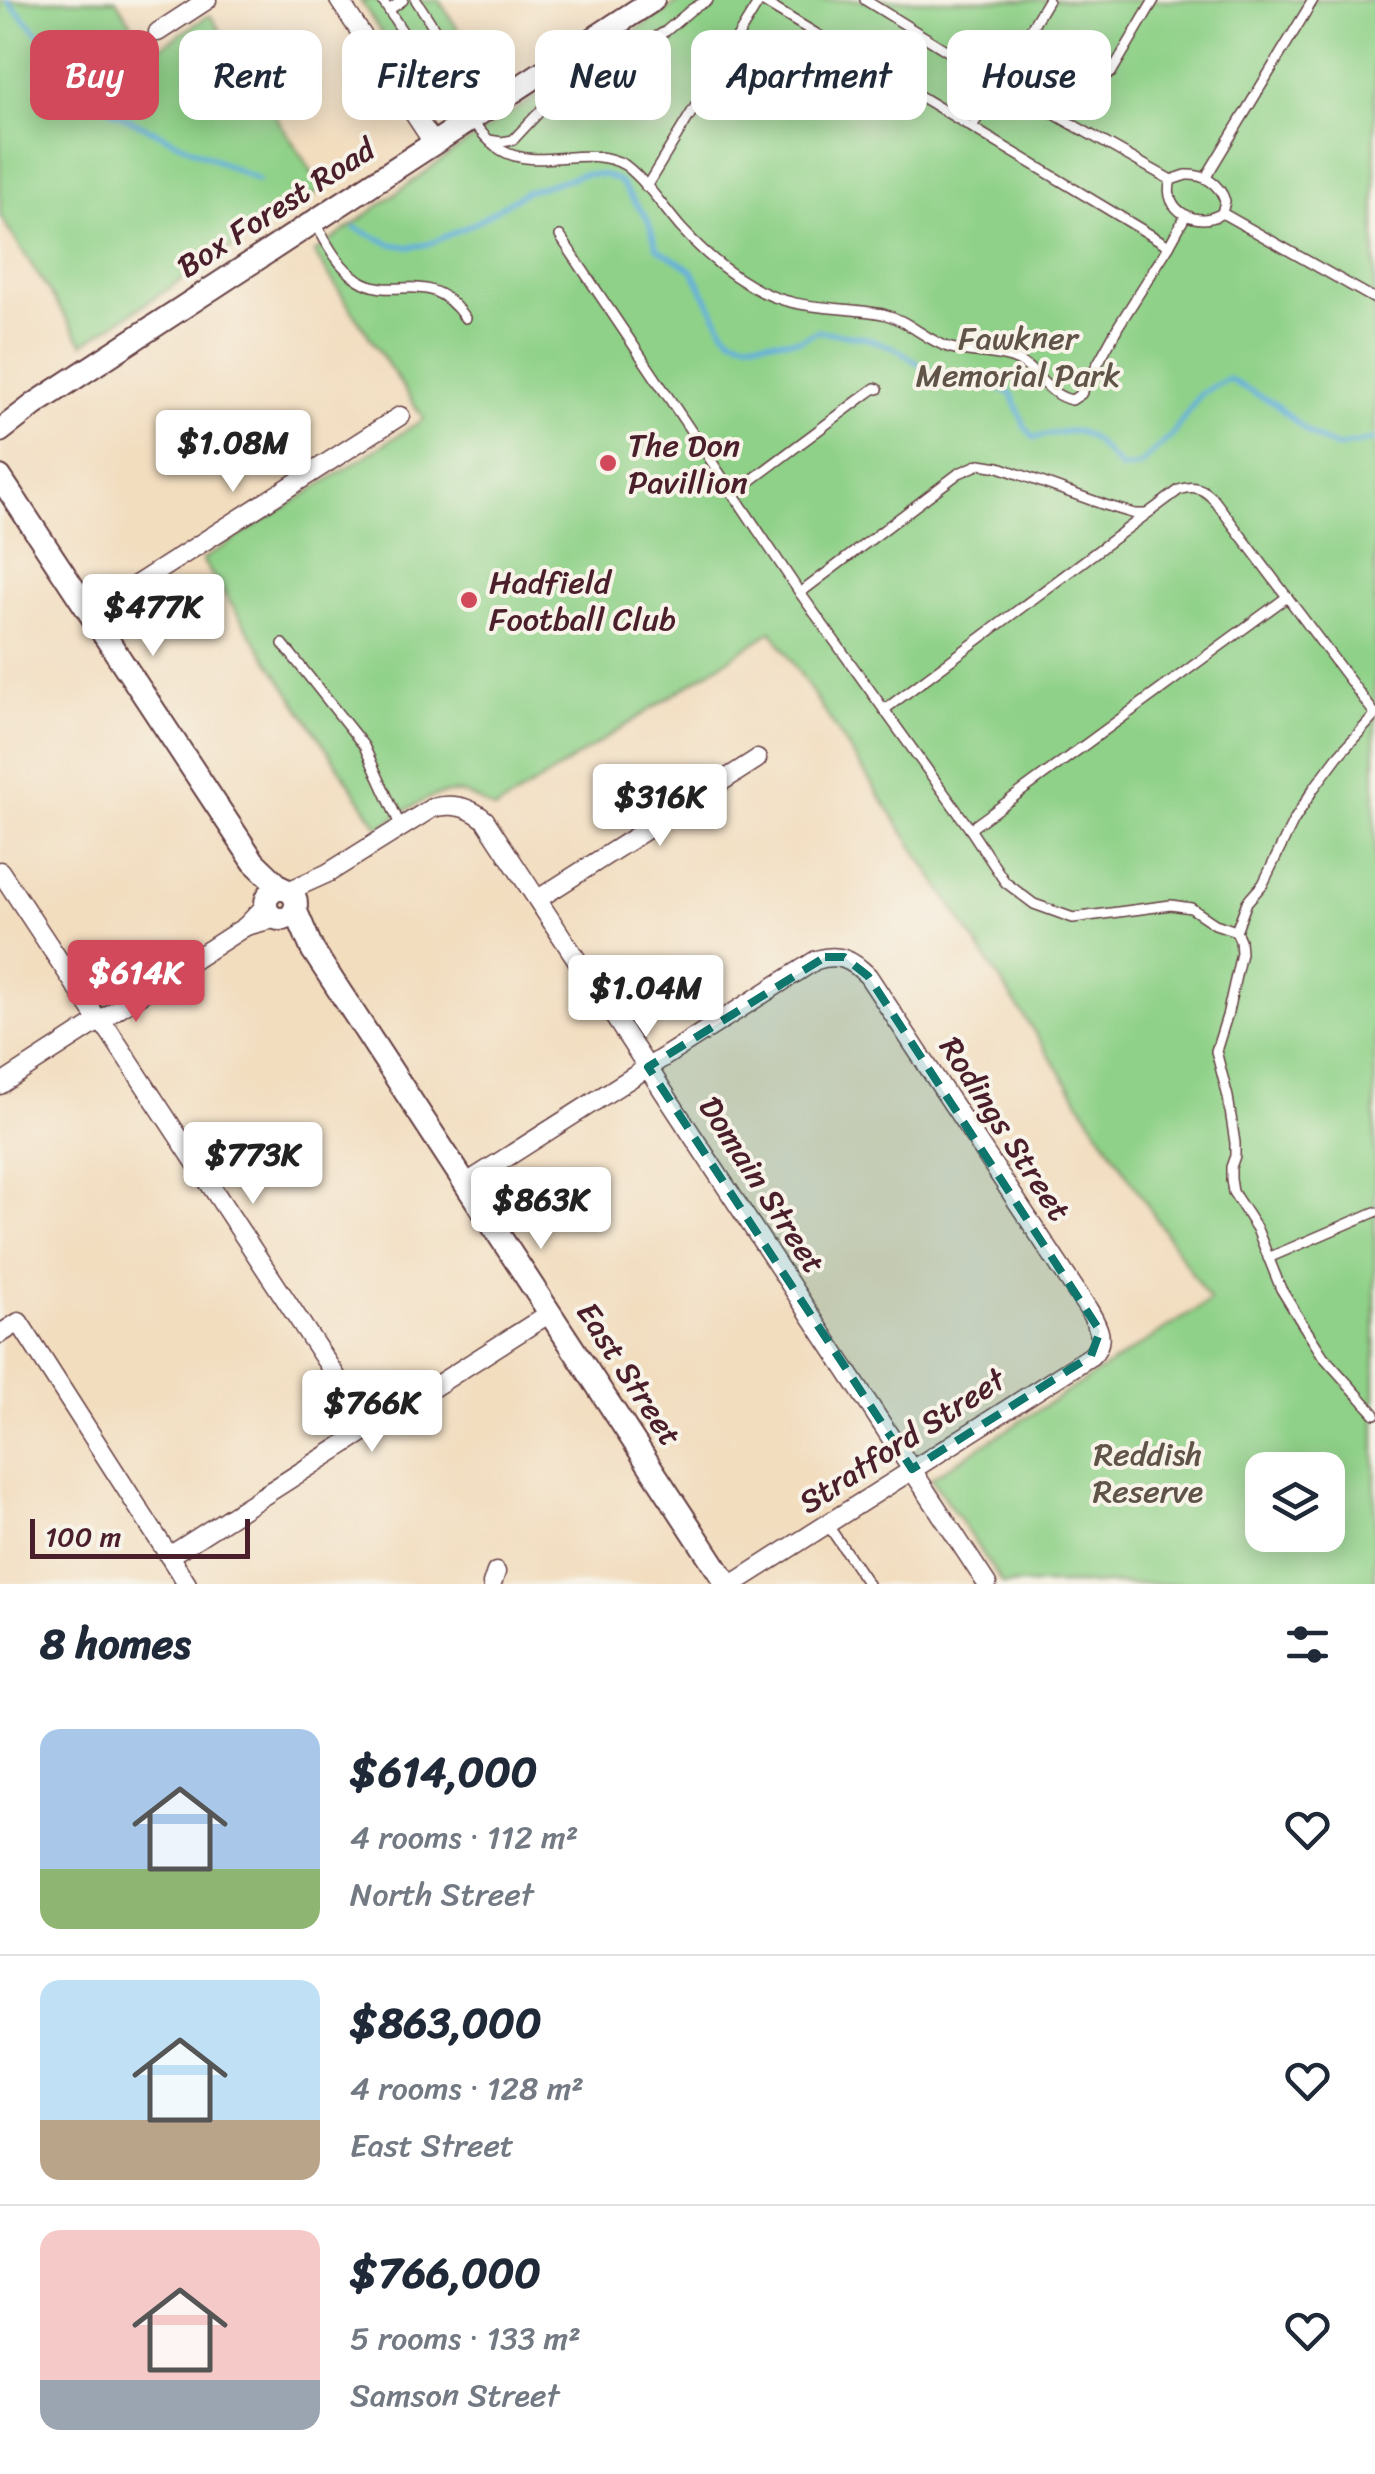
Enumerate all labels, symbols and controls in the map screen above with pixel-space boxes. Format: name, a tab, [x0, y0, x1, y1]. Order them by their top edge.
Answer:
chip: Buy	[30, 30, 159, 120]
chip: Rent	[179, 30, 322, 120]
chip: Filters	[342, 30, 515, 120]
chip: New	[535, 30, 671, 120]
chip: Apartment	[691, 30, 927, 120]
chip: House	[947, 30, 1111, 120]
street label: Box Forest Road	[165, 121, 389, 294]
park label: Fawkner Memorial Park	[916, 310, 1120, 404]
pin: $1.08M	[152, 410, 314, 495]
text: $1.08M	[178, 414, 288, 471]
place label: The Don Pavillion	[628, 417, 748, 511]
marker: The Don Pavillion	[597, 452, 619, 474]
place label: Hadfield Football Club	[489, 554, 676, 648]
pin: $477K	[83, 574, 223, 659]
text: $477K	[104, 578, 202, 635]
marker: Hadfield Football Club	[458, 589, 480, 611]
pin: $316K	[590, 764, 730, 849]
text: $316K	[615, 768, 705, 825]
pin: $614K	[66, 940, 206, 1025]
text: $614K	[90, 944, 182, 1001]
pin: $1.04M	[565, 955, 727, 1040]
text: $1.04M	[590, 959, 702, 1016]
street label: Rodings Street	[923, 1025, 1087, 1233]
street label: Domain Street	[683, 1084, 841, 1286]
pin: $773K	[183, 1122, 323, 1207]
text: $773K	[205, 1126, 301, 1183]
pin: $863K	[471, 1167, 611, 1252]
text: $863K	[493, 1171, 589, 1228]
street label: East Street	[560, 1290, 698, 1458]
street label: Stratford Street	[787, 1352, 1018, 1530]
pin: $766K	[302, 1370, 442, 1455]
text: $766K	[324, 1374, 420, 1431]
park label: Reddish Reserve	[1093, 1426, 1203, 1520]
map controls	[1245, 1452, 1345, 1552]
button: layers	[1245, 1452, 1345, 1552]
text: 100 m	[45, 1512, 121, 1561]
scale bar	[30, 1514, 250, 1558]
text: 8 homes	[40, 1607, 191, 1681]
icon: filters	[1280, 1617, 1335, 1672]
text: $614,000	[350, 1735, 537, 1809]
icon: home	[120, 1769, 240, 1889]
icon: heart	[1280, 1802, 1335, 1857]
text: 4 rooms · 112 m²	[350, 1809, 578, 1866]
text: North Street	[350, 1866, 534, 1923]
text: $863,000	[350, 1986, 541, 2060]
icon: home	[120, 2020, 240, 2140]
icon: heart	[1280, 2053, 1335, 2108]
text: 4 rooms · 128 m²	[350, 2060, 584, 2117]
text: East Street	[350, 2117, 514, 2174]
text: $766,000	[350, 2236, 541, 2310]
icon: home	[120, 2270, 240, 2390]
icon: heart	[1280, 2303, 1335, 2358]
text: 5 rooms · 133 m²	[350, 2310, 581, 2367]
text: Samson Street	[350, 2367, 559, 2424]

